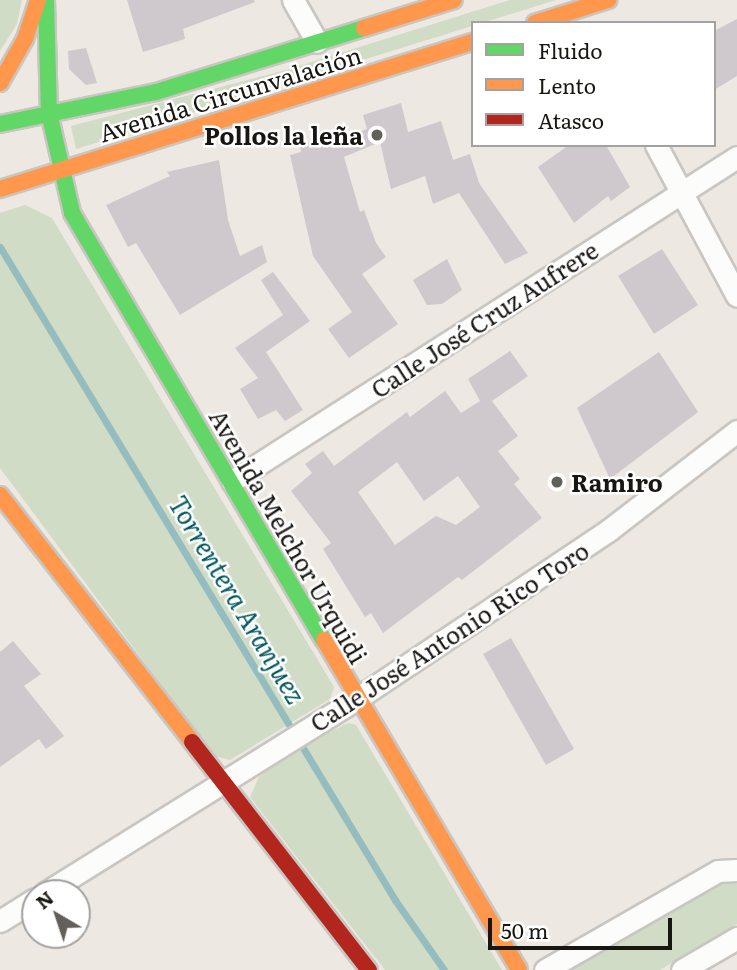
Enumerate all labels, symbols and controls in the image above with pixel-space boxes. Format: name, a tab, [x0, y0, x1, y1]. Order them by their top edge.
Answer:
legend	[471, 21, 716, 147]
text: Fluido	[538, 34, 602, 65]
street label: Avenida Circunvalación	[95, 39, 365, 147]
text: Lento	[538, 69, 596, 100]
text: Atasco	[538, 104, 604, 135]
place label: Pollos la leña	[204, 121, 363, 149]
marker: Pollos la leña	[369, 127, 385, 143]
street label: Calle José Cruz Aufrere	[365, 235, 603, 403]
street label: Avenida Melchor Urquidi	[204, 404, 374, 668]
place label: Ramiro	[571, 468, 663, 496]
marker: Ramiro	[549, 474, 565, 490]
water label: Torrentera Aranjuez	[164, 489, 312, 709]
street label: Calle José Antonio Rico Toro	[304, 535, 594, 737]
north arrow	[21, 879, 91, 949]
text: N	[29, 883, 59, 915]
scale bar	[492, 904, 676, 948]
text: 50 m	[501, 914, 548, 945]

